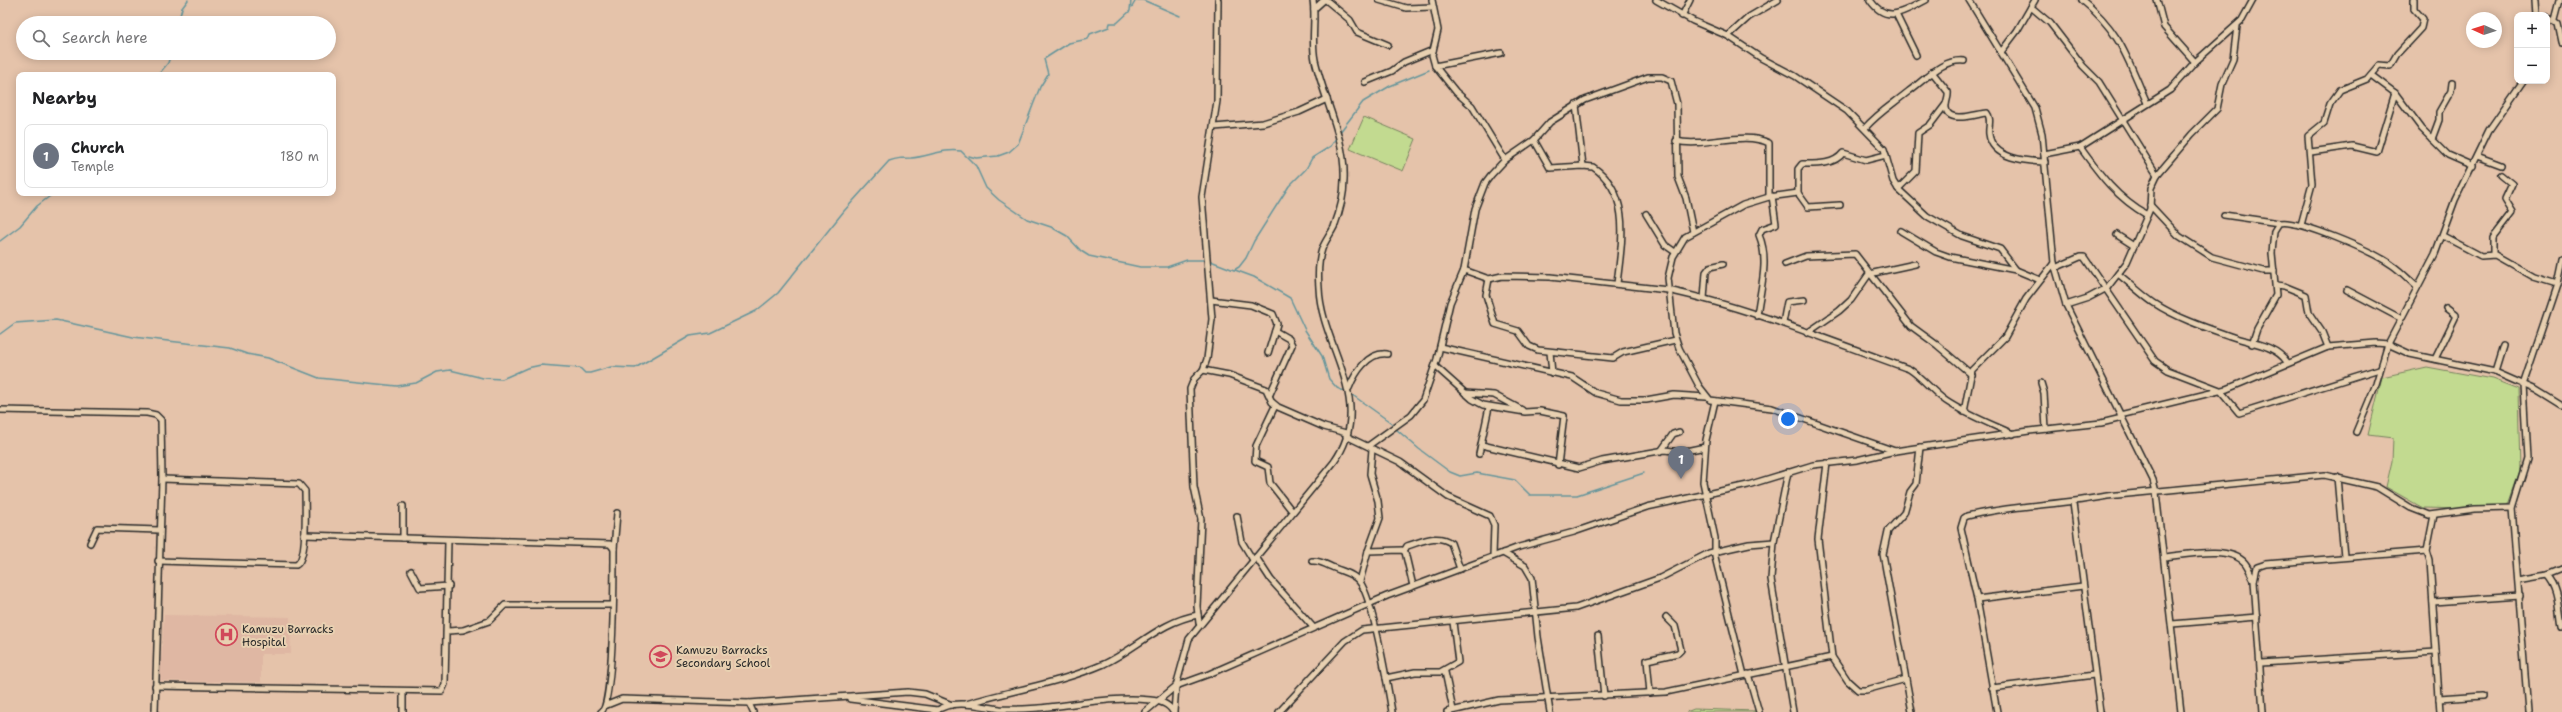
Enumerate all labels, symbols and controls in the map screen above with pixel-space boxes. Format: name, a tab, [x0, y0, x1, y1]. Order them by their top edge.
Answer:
north arrow	[2466, 12, 2502, 48]
map controls	[2514, 12, 2550, 84]
button: +	[2514, 12, 2550, 48]
search box	[16, 16, 336, 60]
icon: search	[30, 27, 52, 49]
text: Search here	[62, 28, 148, 48]
button: −	[2514, 48, 2550, 84]
text: Nearby	[32, 87, 97, 109]
text: Church	[71, 138, 125, 158]
text: 1	[43, 148, 49, 165]
text: 180 m	[280, 148, 319, 165]
text: Temple	[71, 158, 114, 175]
your location	[1778, 409, 1798, 429]
pin: 1	[1668, 446, 1694, 479]
hospital icon: Kamuzu Barracks Hospital	[214, 622, 240, 648]
place label: Kamuzu Barracks Hospital	[242, 622, 334, 650]
school or university icon: Kamuzu Barracks Secondary School	[647, 643, 673, 669]
place label: Kamuzu Barracks Secondary School	[676, 643, 771, 671]

